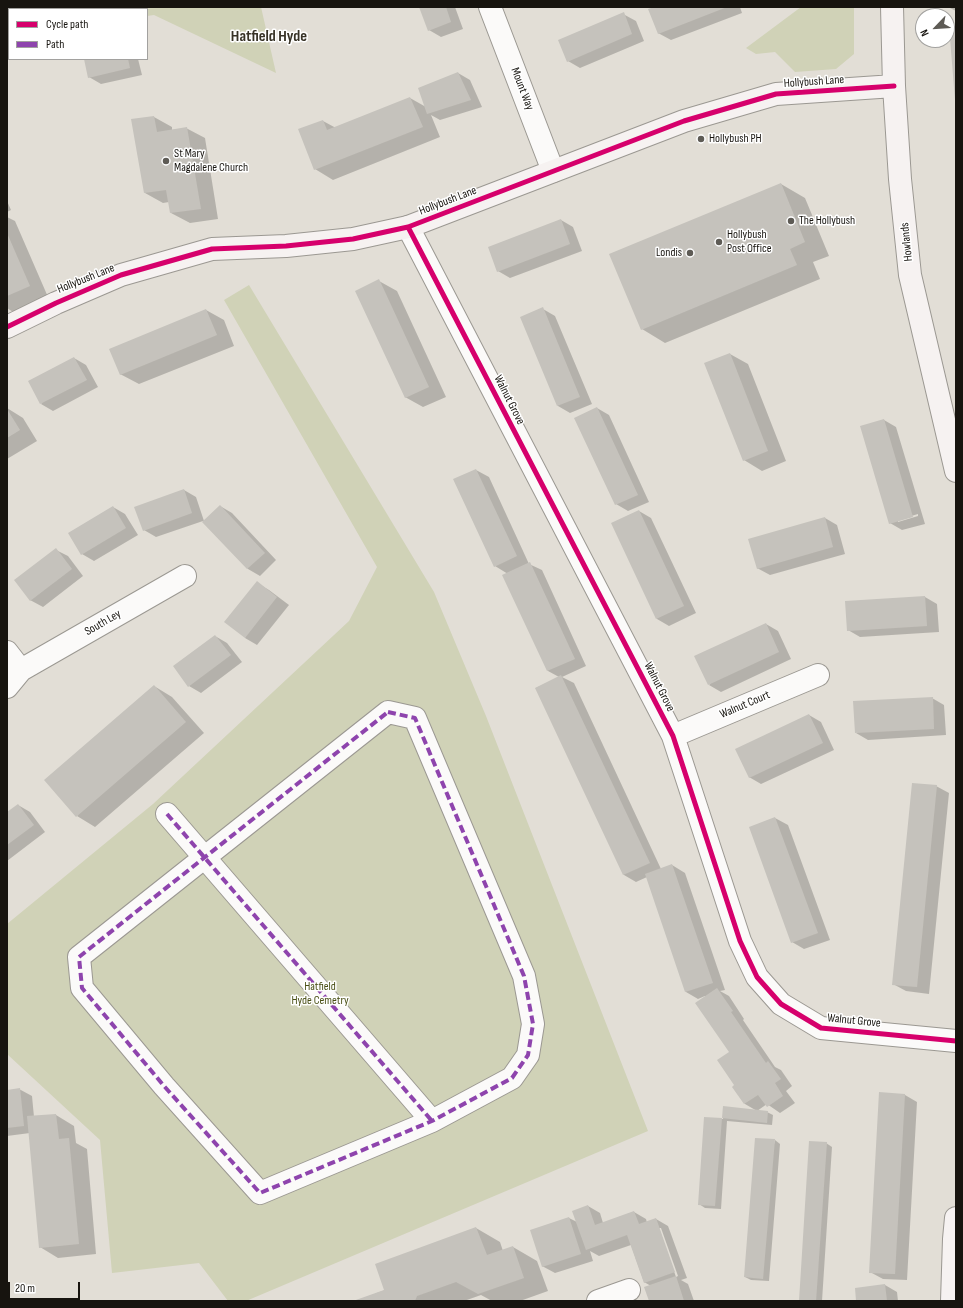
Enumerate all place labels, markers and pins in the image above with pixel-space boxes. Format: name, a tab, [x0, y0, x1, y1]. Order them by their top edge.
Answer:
place label: Hollybush PH	[709, 132, 762, 146]
marker: Hollybush PH	[696, 134, 706, 144]
place label: St Mary Magdalene Church	[174, 147, 248, 175]
marker: St Mary Magdalene Church	[161, 156, 171, 166]
place label: The Hollybush	[799, 214, 855, 228]
marker: The Hollybush	[786, 216, 796, 226]
place label: Hollybush Post Office	[727, 228, 772, 256]
marker: Hollybush Post Office	[714, 237, 724, 247]
place label: Londis	[656, 246, 682, 260]
marker: Londis	[685, 248, 695, 258]

